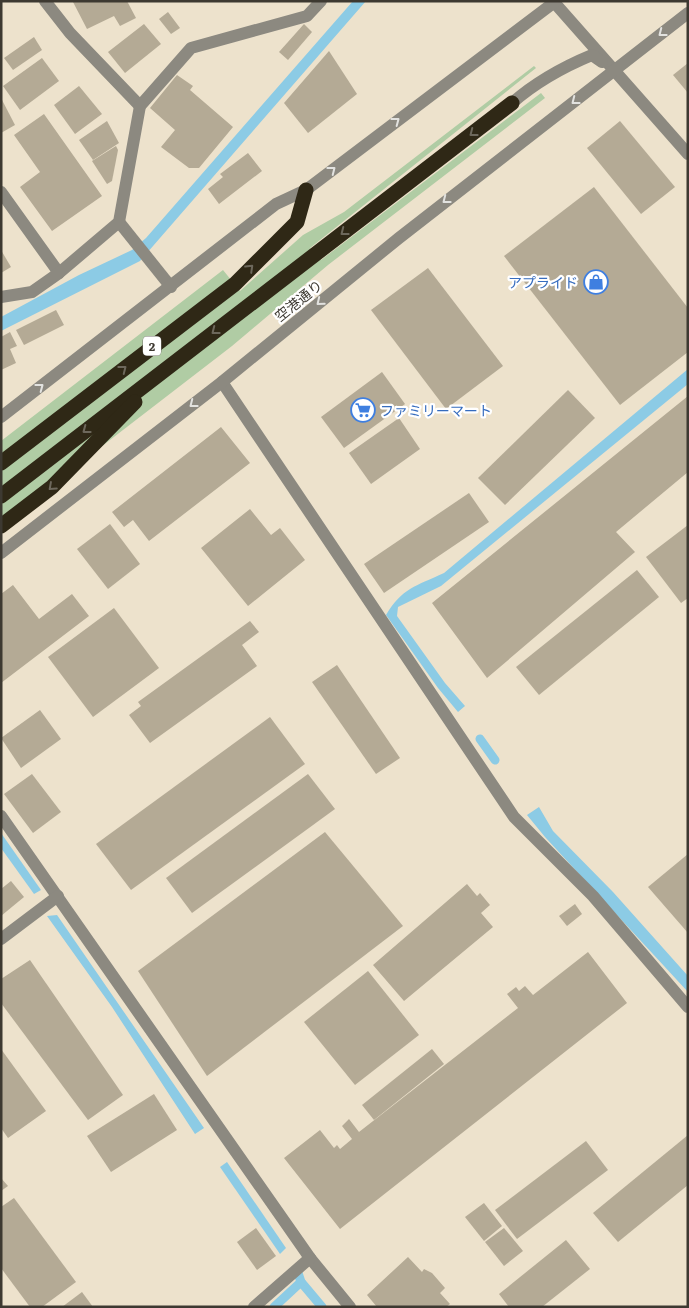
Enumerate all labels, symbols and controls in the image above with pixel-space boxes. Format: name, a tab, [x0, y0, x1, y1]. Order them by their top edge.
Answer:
one-way arrow	[658, 27, 668, 36]
one-way arrow	[571, 95, 581, 104]
one-way arrow	[390, 118, 400, 127]
one-way arrow	[469, 127, 479, 136]
one-way arrow	[326, 167, 335, 176]
one-way arrow	[443, 195, 452, 204]
one-way arrow	[340, 226, 350, 235]
one-way arrow	[245, 265, 254, 274]
shop icon: アプライド	[583, 269, 609, 295]
place label: アプライド	[508, 272, 578, 292]
street label: 空港通り	[270, 275, 326, 325]
one-way arrow	[316, 296, 325, 305]
one-way arrow	[211, 325, 221, 334]
road number: 2	[143, 336, 161, 356]
one-way arrow	[117, 366, 127, 375]
one-way arrow	[34, 384, 44, 393]
supermarket icon: ファミリーマート	[350, 397, 376, 423]
one-way arrow	[189, 398, 199, 407]
place label: ファミリーマート	[380, 400, 492, 420]
one-way arrow	[82, 424, 92, 433]
one-way arrow	[48, 481, 57, 490]

